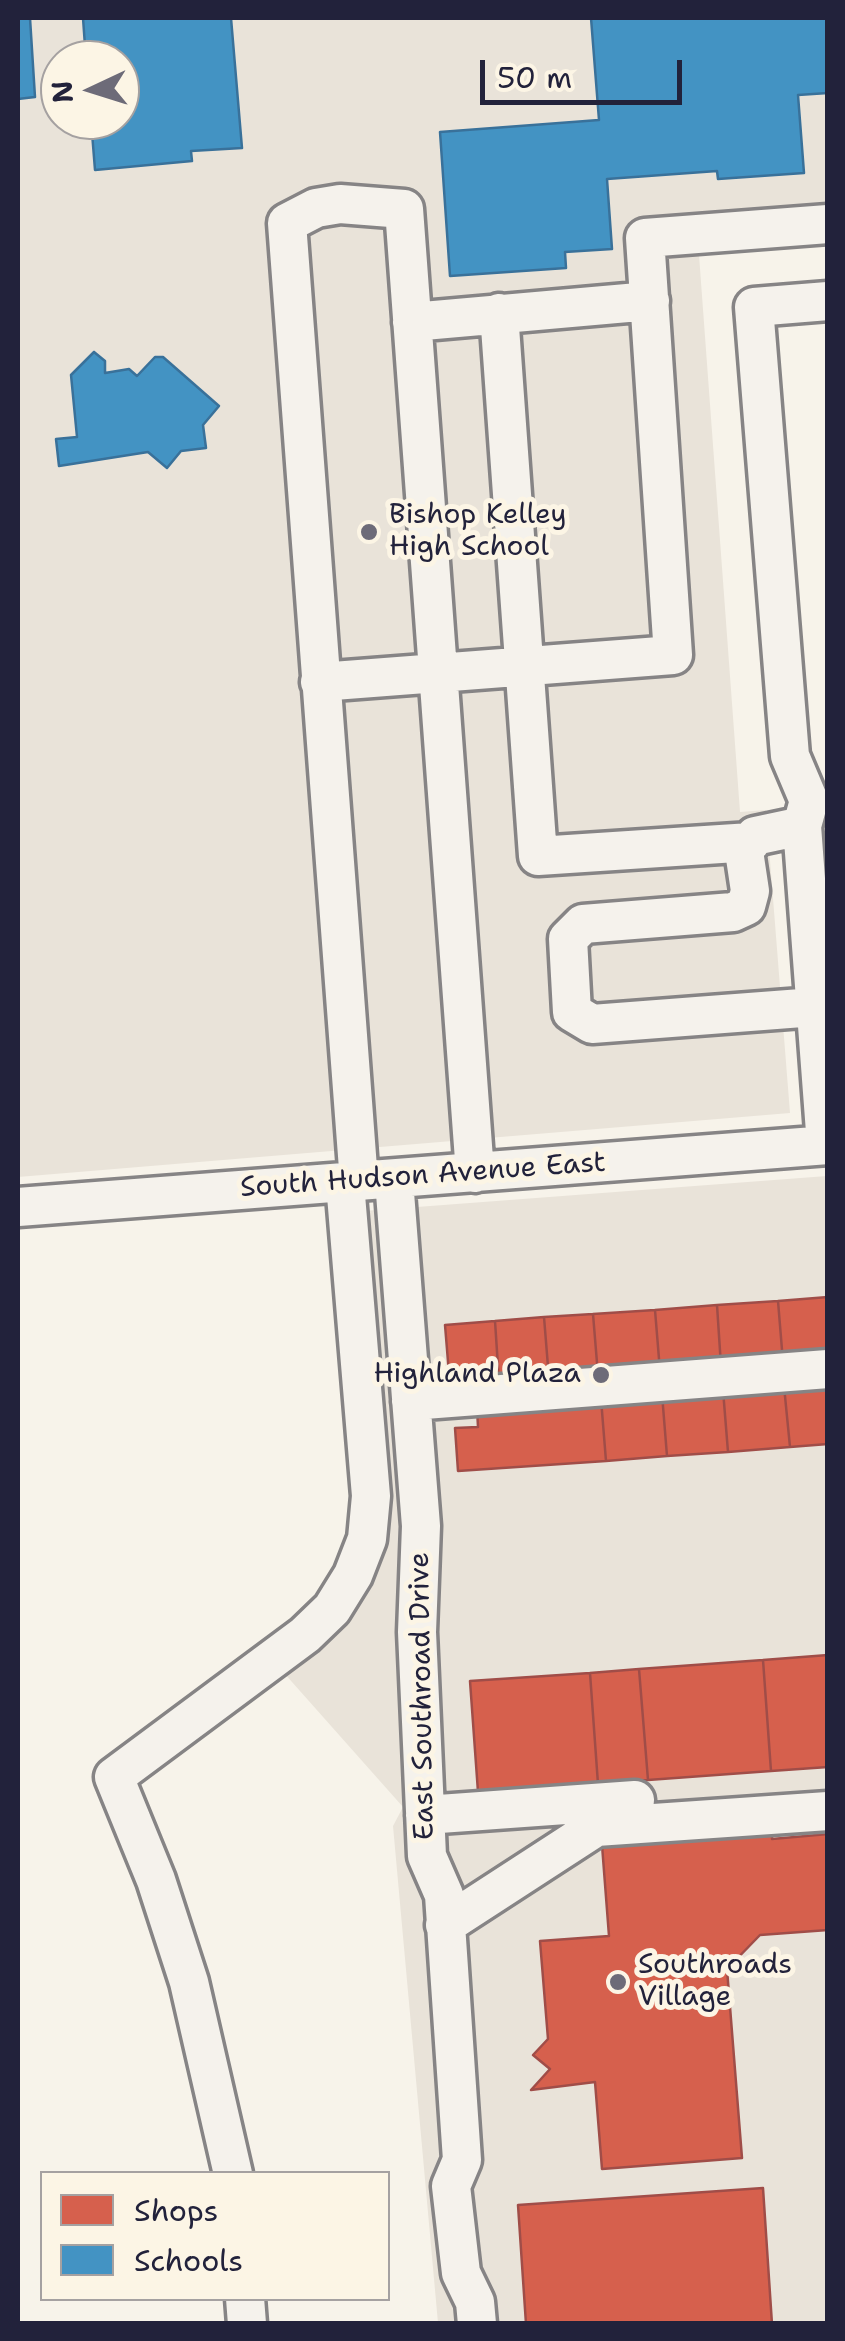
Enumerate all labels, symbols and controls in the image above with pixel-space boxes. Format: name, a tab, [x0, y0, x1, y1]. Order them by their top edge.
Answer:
north arrow	[40, 40, 140, 140]
scale bar	[485, 40, 688, 102]
text: 50 m	[497, 57, 572, 98]
text: N	[42, 80, 82, 104]
place label: Bishop Kelley High School	[389, 499, 567, 565]
marker: Bishop Kelley High School	[358, 521, 380, 543]
street label: South Hudson Avenue East	[239, 1146, 607, 1206]
place label: Highland Plaza	[373, 1358, 581, 1392]
marker: Highland Plaza	[590, 1364, 612, 1386]
street label: East Southroad Drive	[404, 1552, 442, 1840]
place label: Southroads Village	[638, 1949, 792, 2015]
marker: Southroads Village	[607, 1971, 629, 1993]
legend	[40, 2171, 390, 2301]
text: Shops	[134, 2190, 218, 2231]
text: Schools	[134, 2240, 243, 2281]

